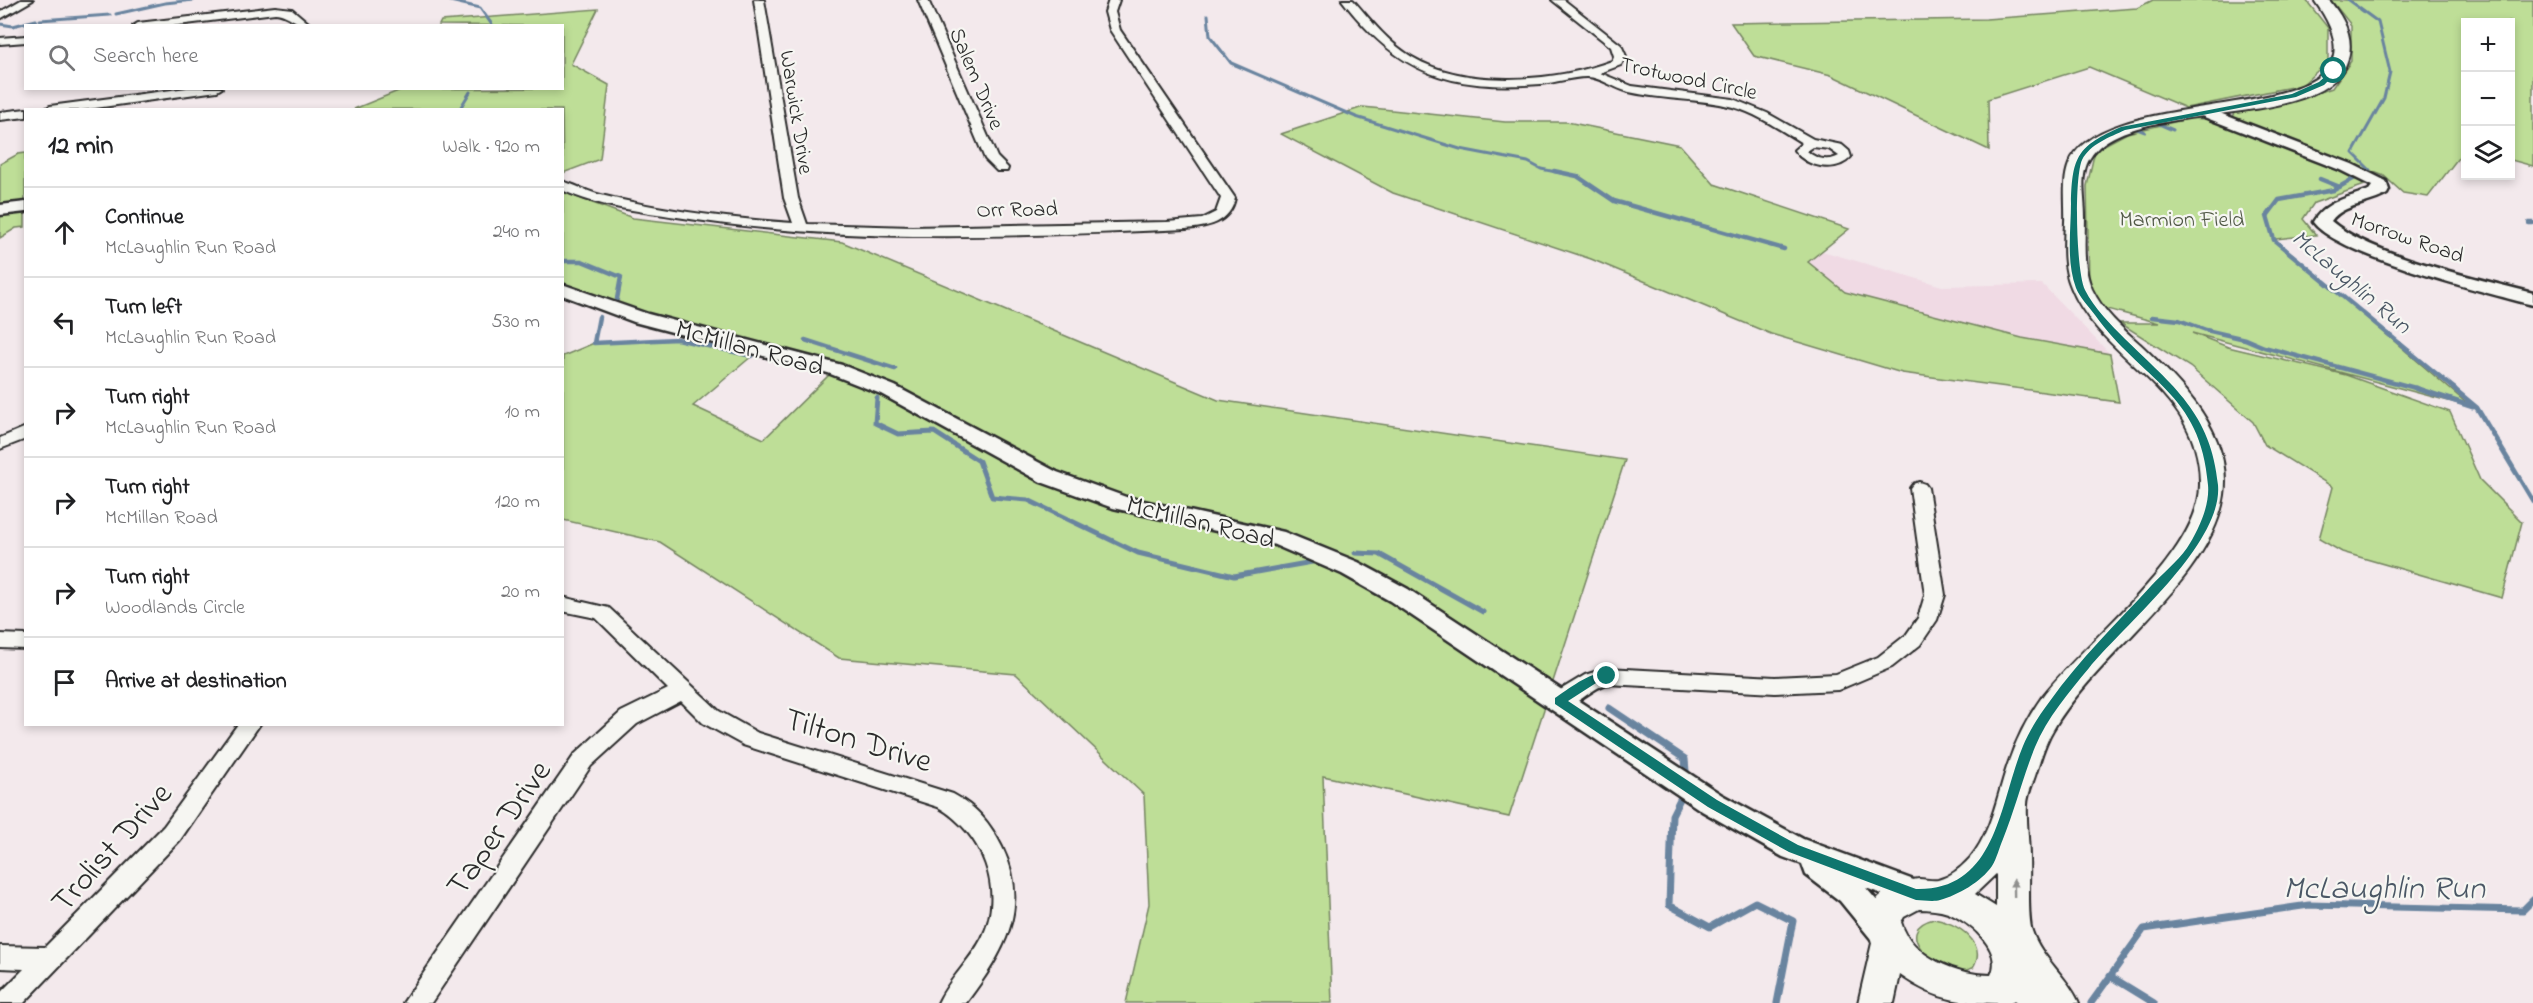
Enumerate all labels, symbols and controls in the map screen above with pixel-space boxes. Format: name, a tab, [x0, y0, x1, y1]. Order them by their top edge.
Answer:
map controls	[2461, 18, 2515, 180]
button: +	[2461, 18, 2515, 72]
street label: Salem Drive	[939, 23, 1011, 135]
search box	[24, 24, 564, 90]
icon: search	[45, 41, 78, 74]
text: Search here	[93, 41, 198, 73]
street label: Warwick Drive	[769, 48, 821, 177]
street label: Trotwood Circle	[1617, 50, 1760, 110]
route start	[2320, 57, 2346, 83]
button: −	[2461, 72, 2515, 126]
button: layers	[2461, 126, 2515, 180]
text: 12 min	[48, 128, 113, 166]
text: Walk · 920 m	[442, 133, 540, 162]
street label: Orr Road	[976, 194, 1058, 228]
text: Continue	[105, 202, 184, 234]
park label: Marmion Field	[2119, 205, 2245, 237]
street label: Morrow Road	[2346, 205, 2468, 273]
icon: ahead	[48, 216, 81, 249]
text: 240 m	[493, 218, 540, 247]
water label: McLaughlin Run	[2283, 222, 2419, 344]
text: McLaughlin Run Road	[105, 234, 276, 263]
text: Turn left	[105, 292, 182, 324]
icon: left	[48, 306, 81, 339]
text: 530 m	[491, 308, 540, 337]
street label: McMillan Road	[671, 311, 828, 388]
text: McLaughlin Run Road	[105, 324, 276, 353]
text: Turn right	[105, 382, 190, 414]
icon: right	[48, 396, 81, 429]
text: 10 m	[504, 398, 540, 427]
text: McLaughlin Run Road	[105, 414, 276, 443]
text: Turn right	[105, 472, 190, 504]
icon: right	[48, 486, 81, 519]
street label: McMillan Road	[1122, 486, 1279, 561]
text: 120 m	[495, 488, 540, 517]
text: McMillan Road	[105, 504, 218, 533]
text: Turn right	[105, 562, 190, 594]
icon: right	[48, 576, 81, 609]
text: 20 m	[501, 578, 540, 607]
text: Woodlands Circle	[105, 594, 245, 623]
route end	[1593, 662, 1619, 688]
icon: arrive	[48, 666, 81, 699]
text: Arrive at destination	[105, 666, 287, 698]
street label: Tilton Drive	[778, 697, 938, 787]
street label: Taper Drive	[436, 751, 565, 907]
street label: Trolist Drive	[41, 772, 185, 925]
water label: McLaughlin Run	[2283, 866, 2487, 915]
one-way arrow	[2009, 879, 2019, 898]

